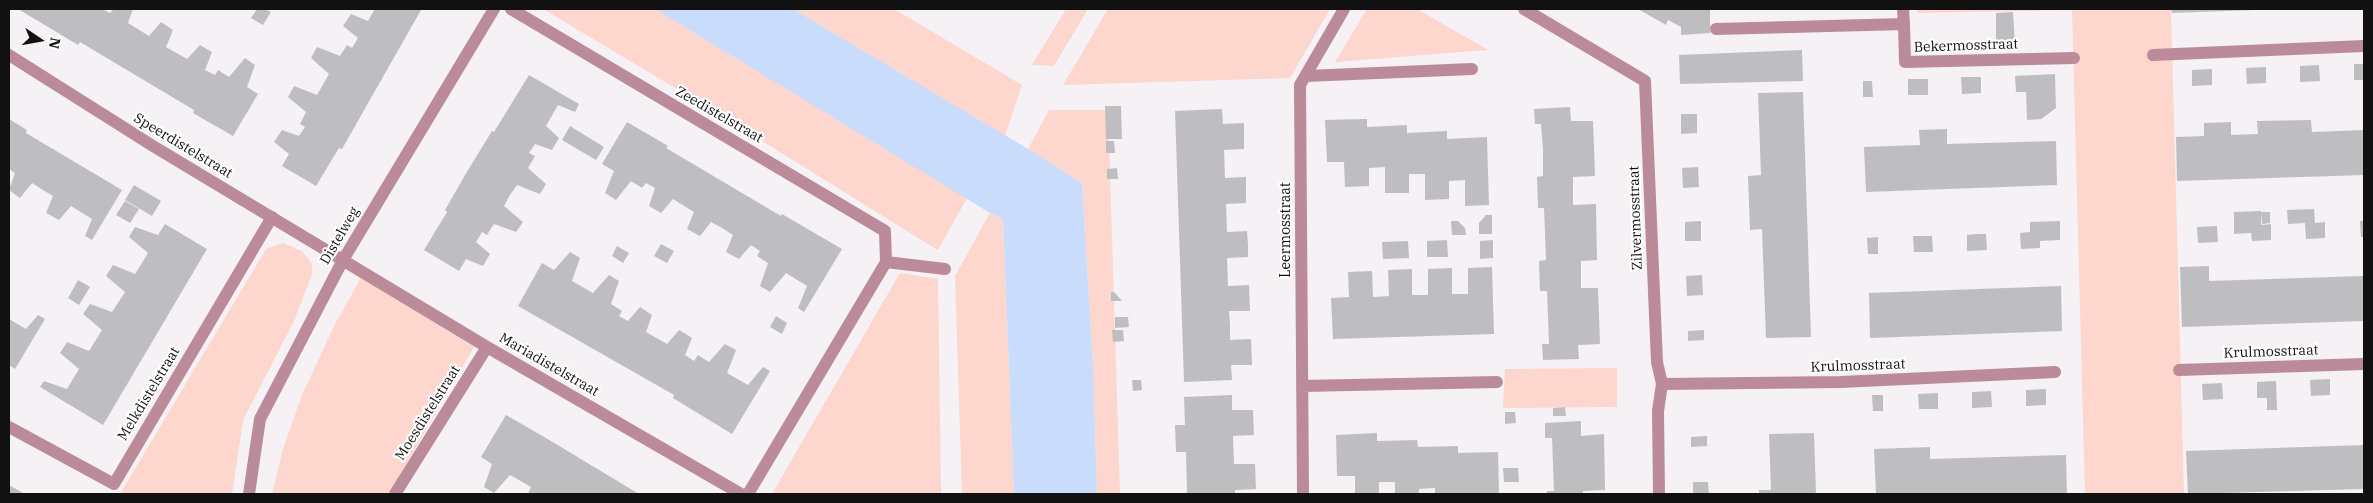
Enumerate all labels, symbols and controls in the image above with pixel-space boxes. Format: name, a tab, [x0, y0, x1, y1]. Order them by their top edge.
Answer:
north arrow	[15, 15, 65, 65]
text: N	[45, 36, 65, 50]
street label: Bekermosstraat	[1913, 36, 2019, 56]
street label: Zeedistelstraat	[672, 83, 766, 147]
street label: Speerdistelstraat	[131, 110, 235, 182]
street label: Zilvermosstraat	[1626, 165, 1646, 271]
street label: Leermosstraat	[1278, 182, 1294, 278]
street label: Distelweg	[317, 204, 363, 268]
street label: Mariadistelstraat	[496, 330, 602, 400]
street label: Krulmosstraat	[2223, 342, 2319, 362]
street label: Melkdistelstraat	[114, 344, 184, 444]
street label: Krulmosstraat	[1810, 356, 1906, 376]
street label: Moesdistelstraat	[392, 362, 464, 464]

